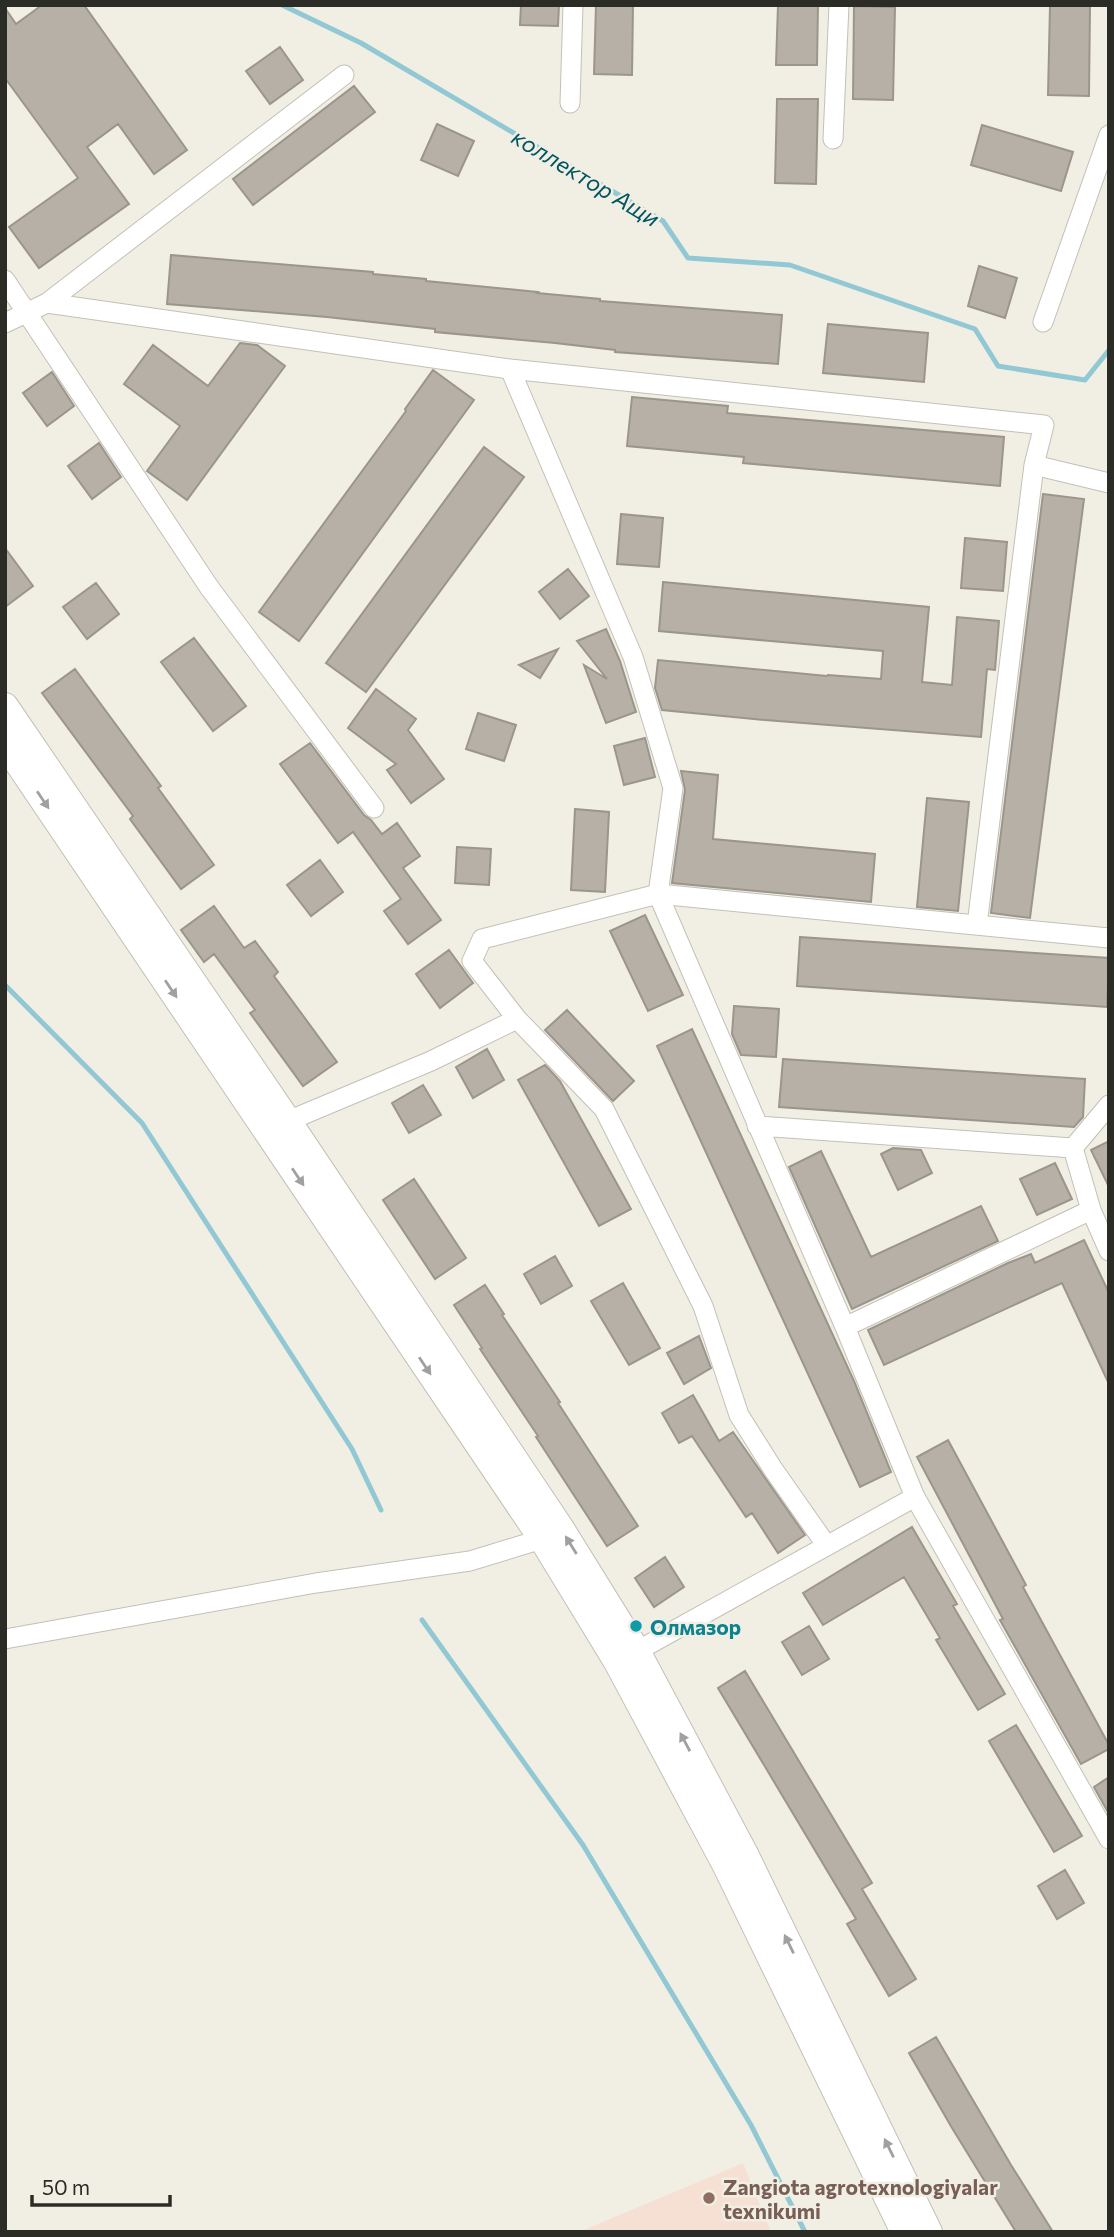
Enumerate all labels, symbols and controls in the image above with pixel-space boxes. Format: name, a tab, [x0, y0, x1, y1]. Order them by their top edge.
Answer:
water label: коллектор Ащи	[507, 122, 665, 232]
one-way arrow	[37, 790, 50, 810]
one-way arrow	[164, 980, 178, 998]
one-way arrow	[291, 1168, 304, 1187]
one-way arrow	[418, 1357, 432, 1375]
one-way arrow	[565, 1535, 578, 1554]
place label: Олмазор	[650, 1614, 741, 1639]
marker: Олмазор	[628, 1618, 644, 1634]
one-way arrow	[679, 1732, 691, 1751]
one-way arrow	[783, 1934, 795, 1954]
one-way arrow	[883, 2138, 894, 2158]
scale bar	[32, 2164, 170, 2208]
text: 50 m	[42, 2174, 90, 2199]
place label: Zangiota agrotexnologiyalar texnikumi	[723, 2174, 998, 2223]
marker: Zangiota agrotexnologiyalar texnikumi	[701, 2190, 717, 2206]

